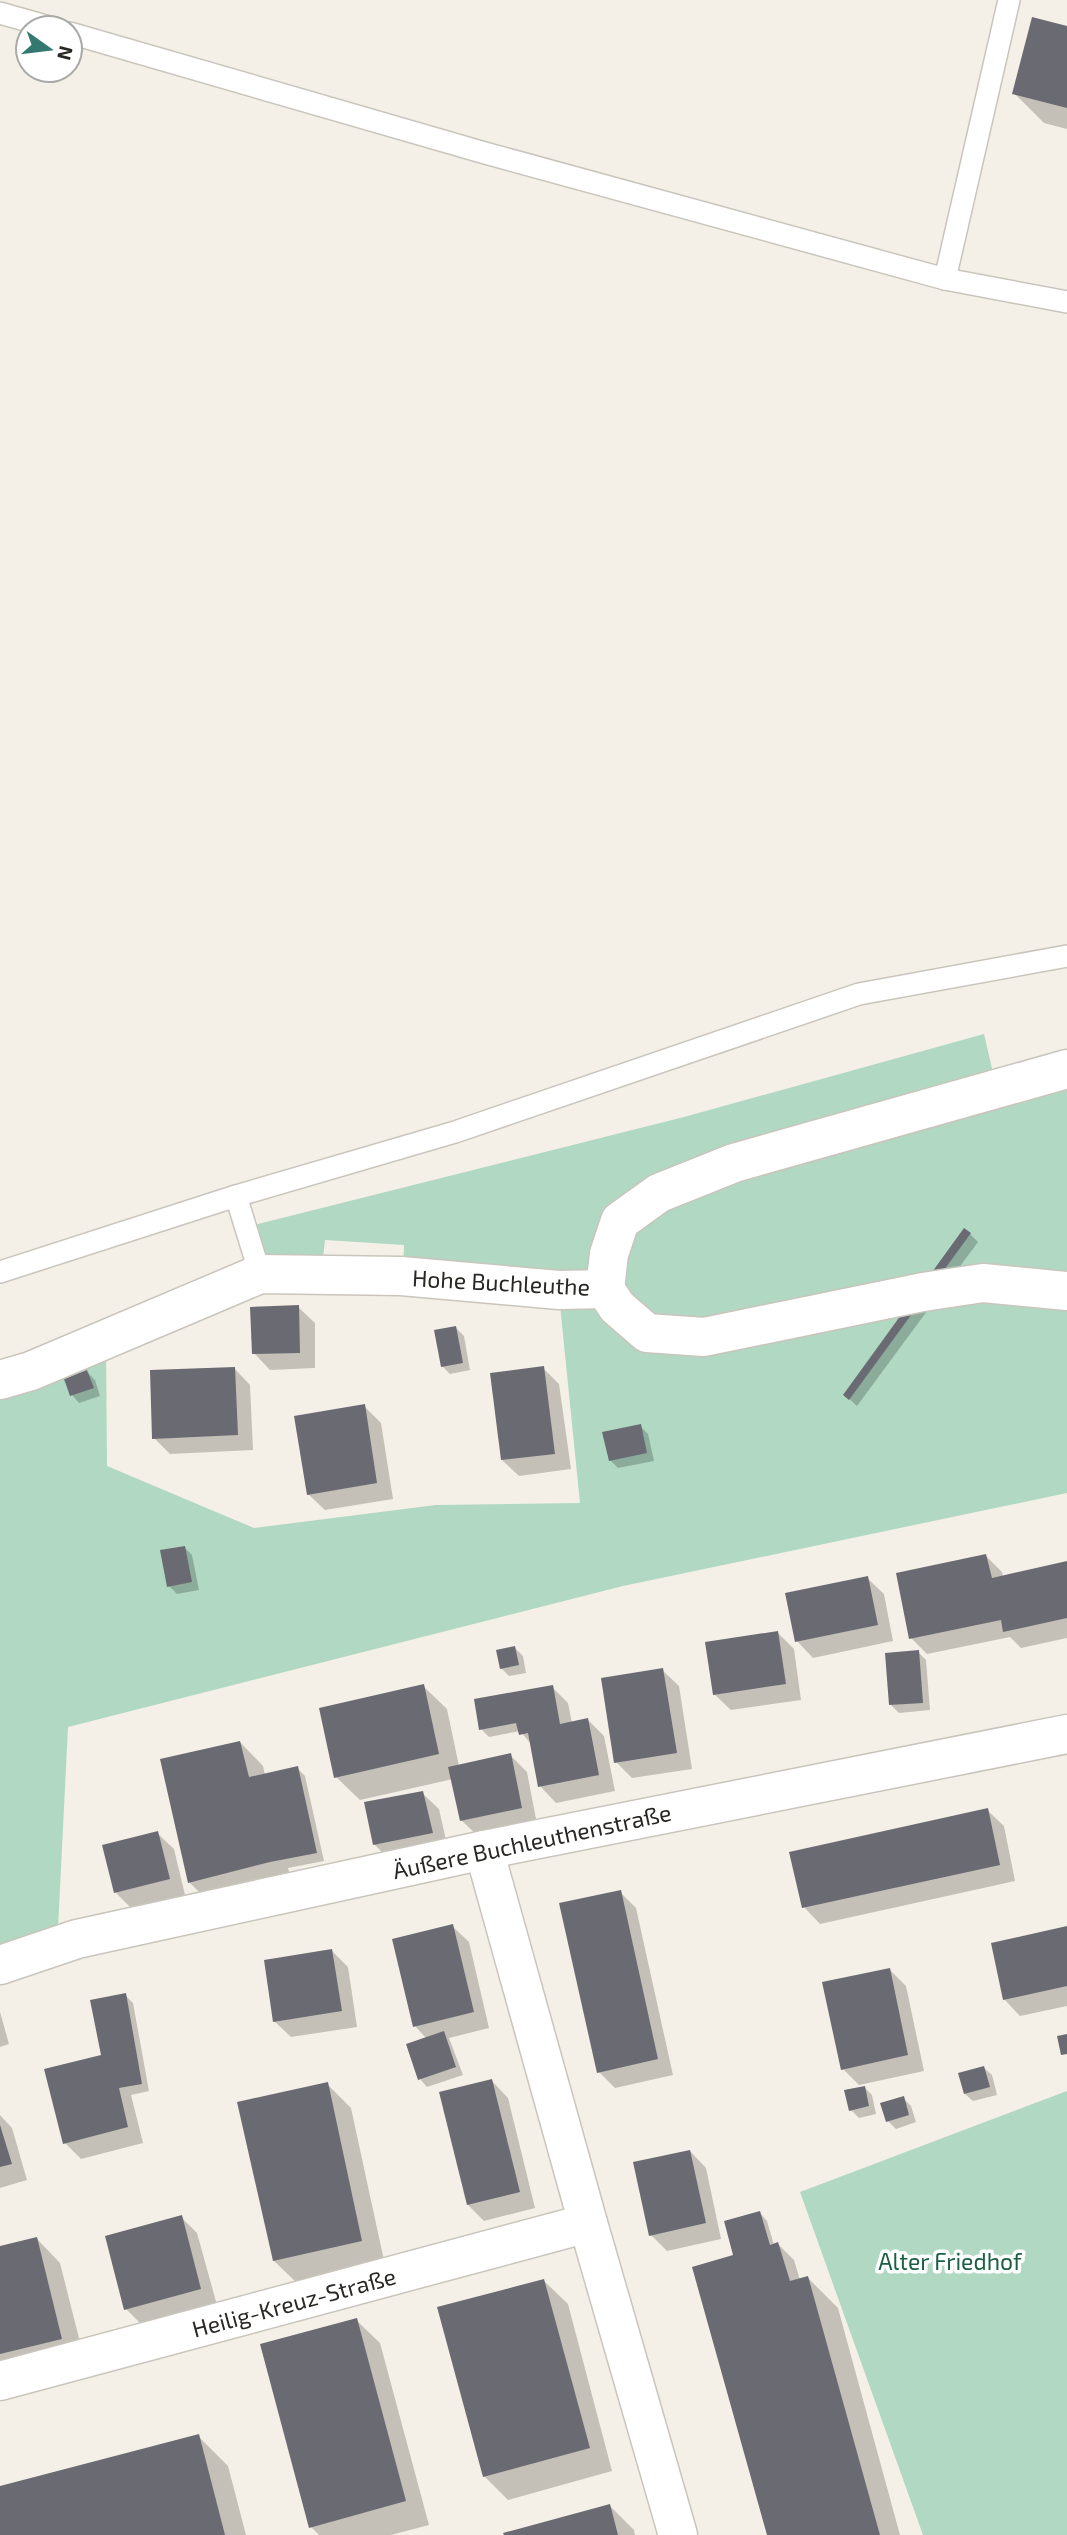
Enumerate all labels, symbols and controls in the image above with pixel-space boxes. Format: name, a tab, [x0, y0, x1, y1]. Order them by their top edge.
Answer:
north arrow	[14, 14, 84, 84]
text: N	[53, 44, 79, 63]
street label: Hohe Buchleuthe	[411, 1263, 591, 1301]
street label: Äußere Buchleuthenstraße	[390, 1798, 674, 1884]
park label: Alter Friedhof	[878, 2247, 1023, 2275]
street label: Heilig-Kreuz-Straße	[189, 2261, 399, 2343]

